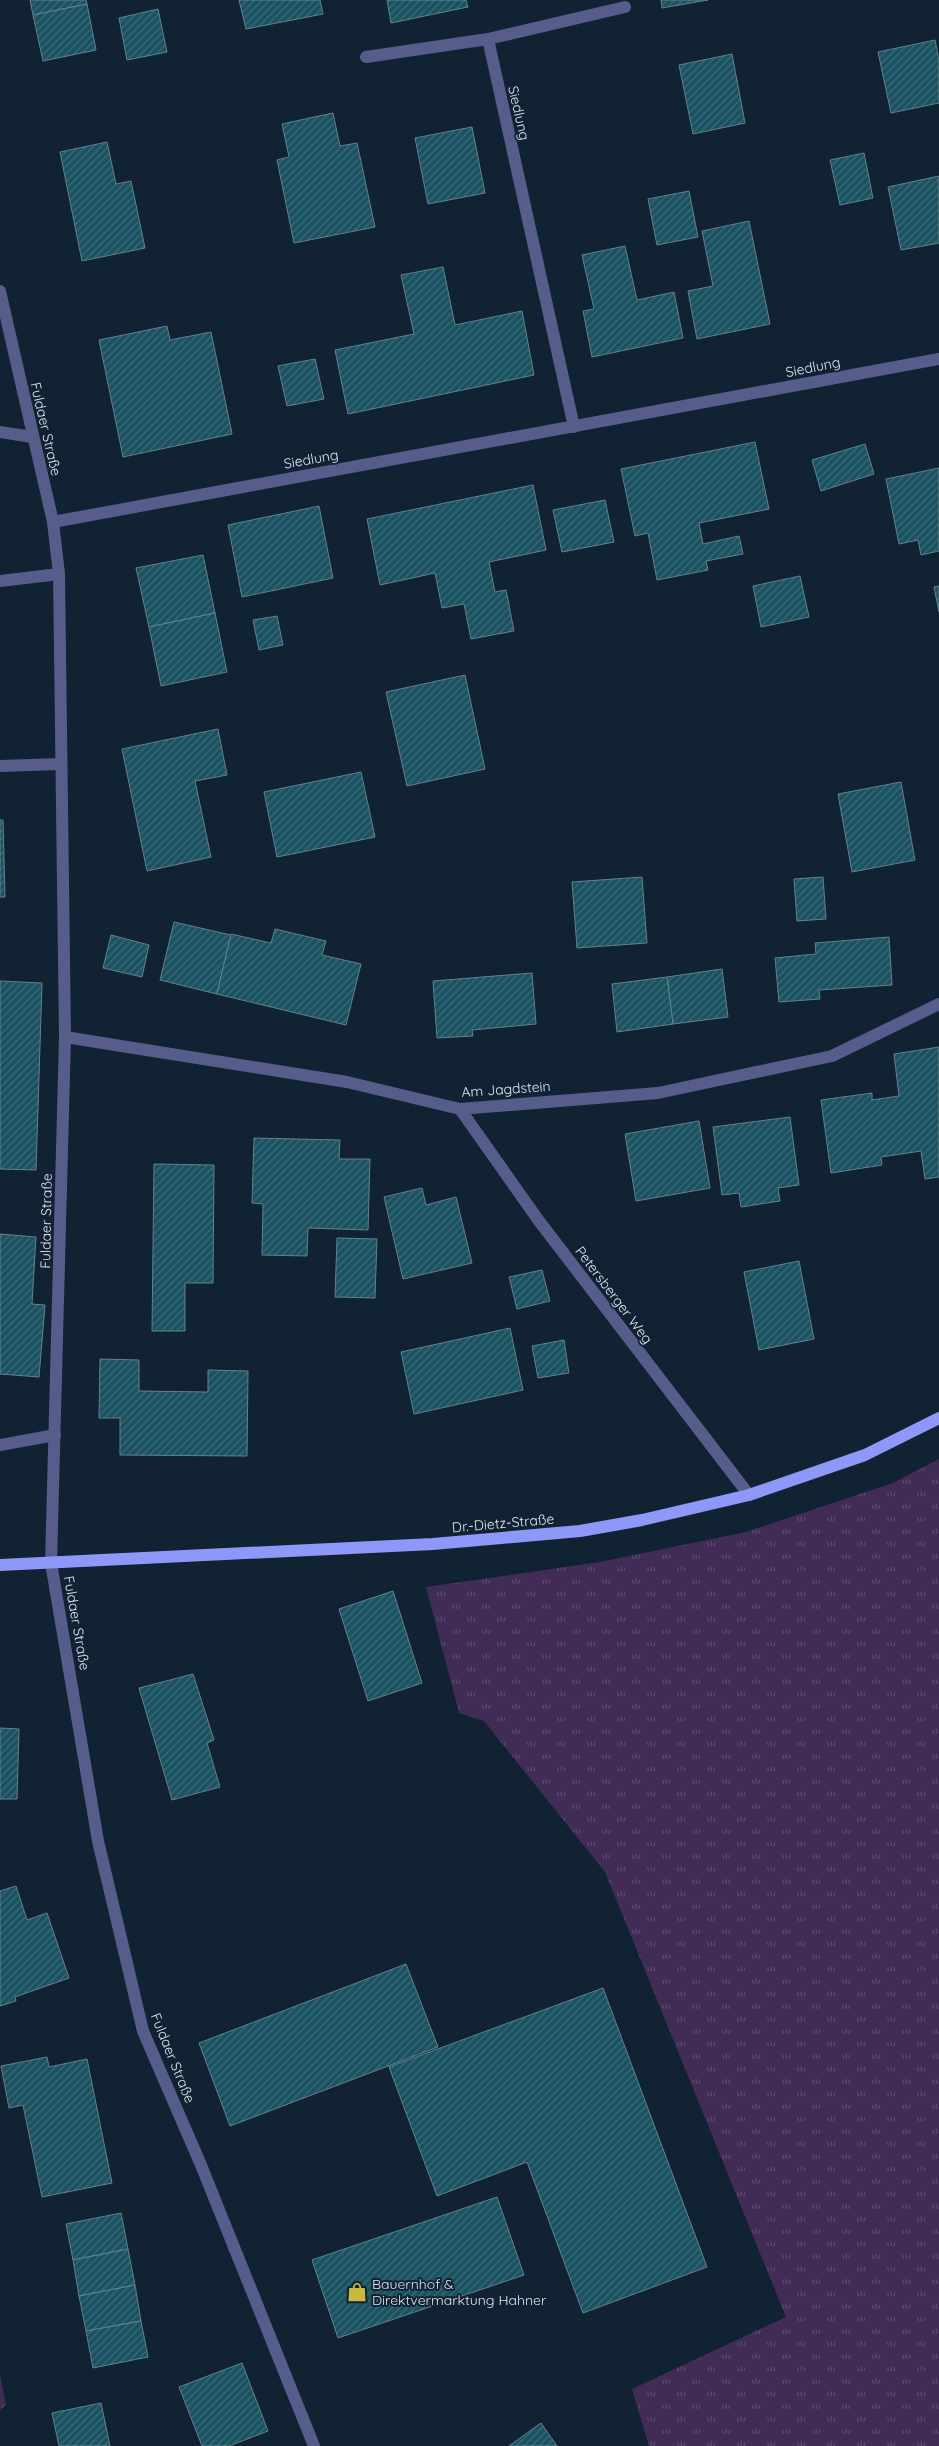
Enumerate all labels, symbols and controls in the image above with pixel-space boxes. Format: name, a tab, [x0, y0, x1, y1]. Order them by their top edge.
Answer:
street label: Siedlung	[504, 84, 534, 142]
street label: Siedlung	[784, 353, 842, 381]
street label: Fuldaer Straße	[26, 380, 66, 478]
street label: Siedlung	[282, 445, 340, 473]
street label: Am Jagdstein	[461, 1077, 551, 1101]
street label: Fuldaer Straße	[36, 1173, 56, 1269]
street label: Petersberger Weg	[571, 1243, 657, 1347]
street label: Dr.-Dietz-Straße	[451, 1510, 555, 1536]
street label: Fuldaer Straße	[60, 1574, 94, 1672]
street label: Fuldaer Straße	[147, 2010, 199, 2106]
place label: Bauernhof & Direktvermarktung Hahner	[372, 2275, 547, 2309]
shop icon: Bauernhof & Direktvermarktung Hahner	[346, 2281, 368, 2303]

